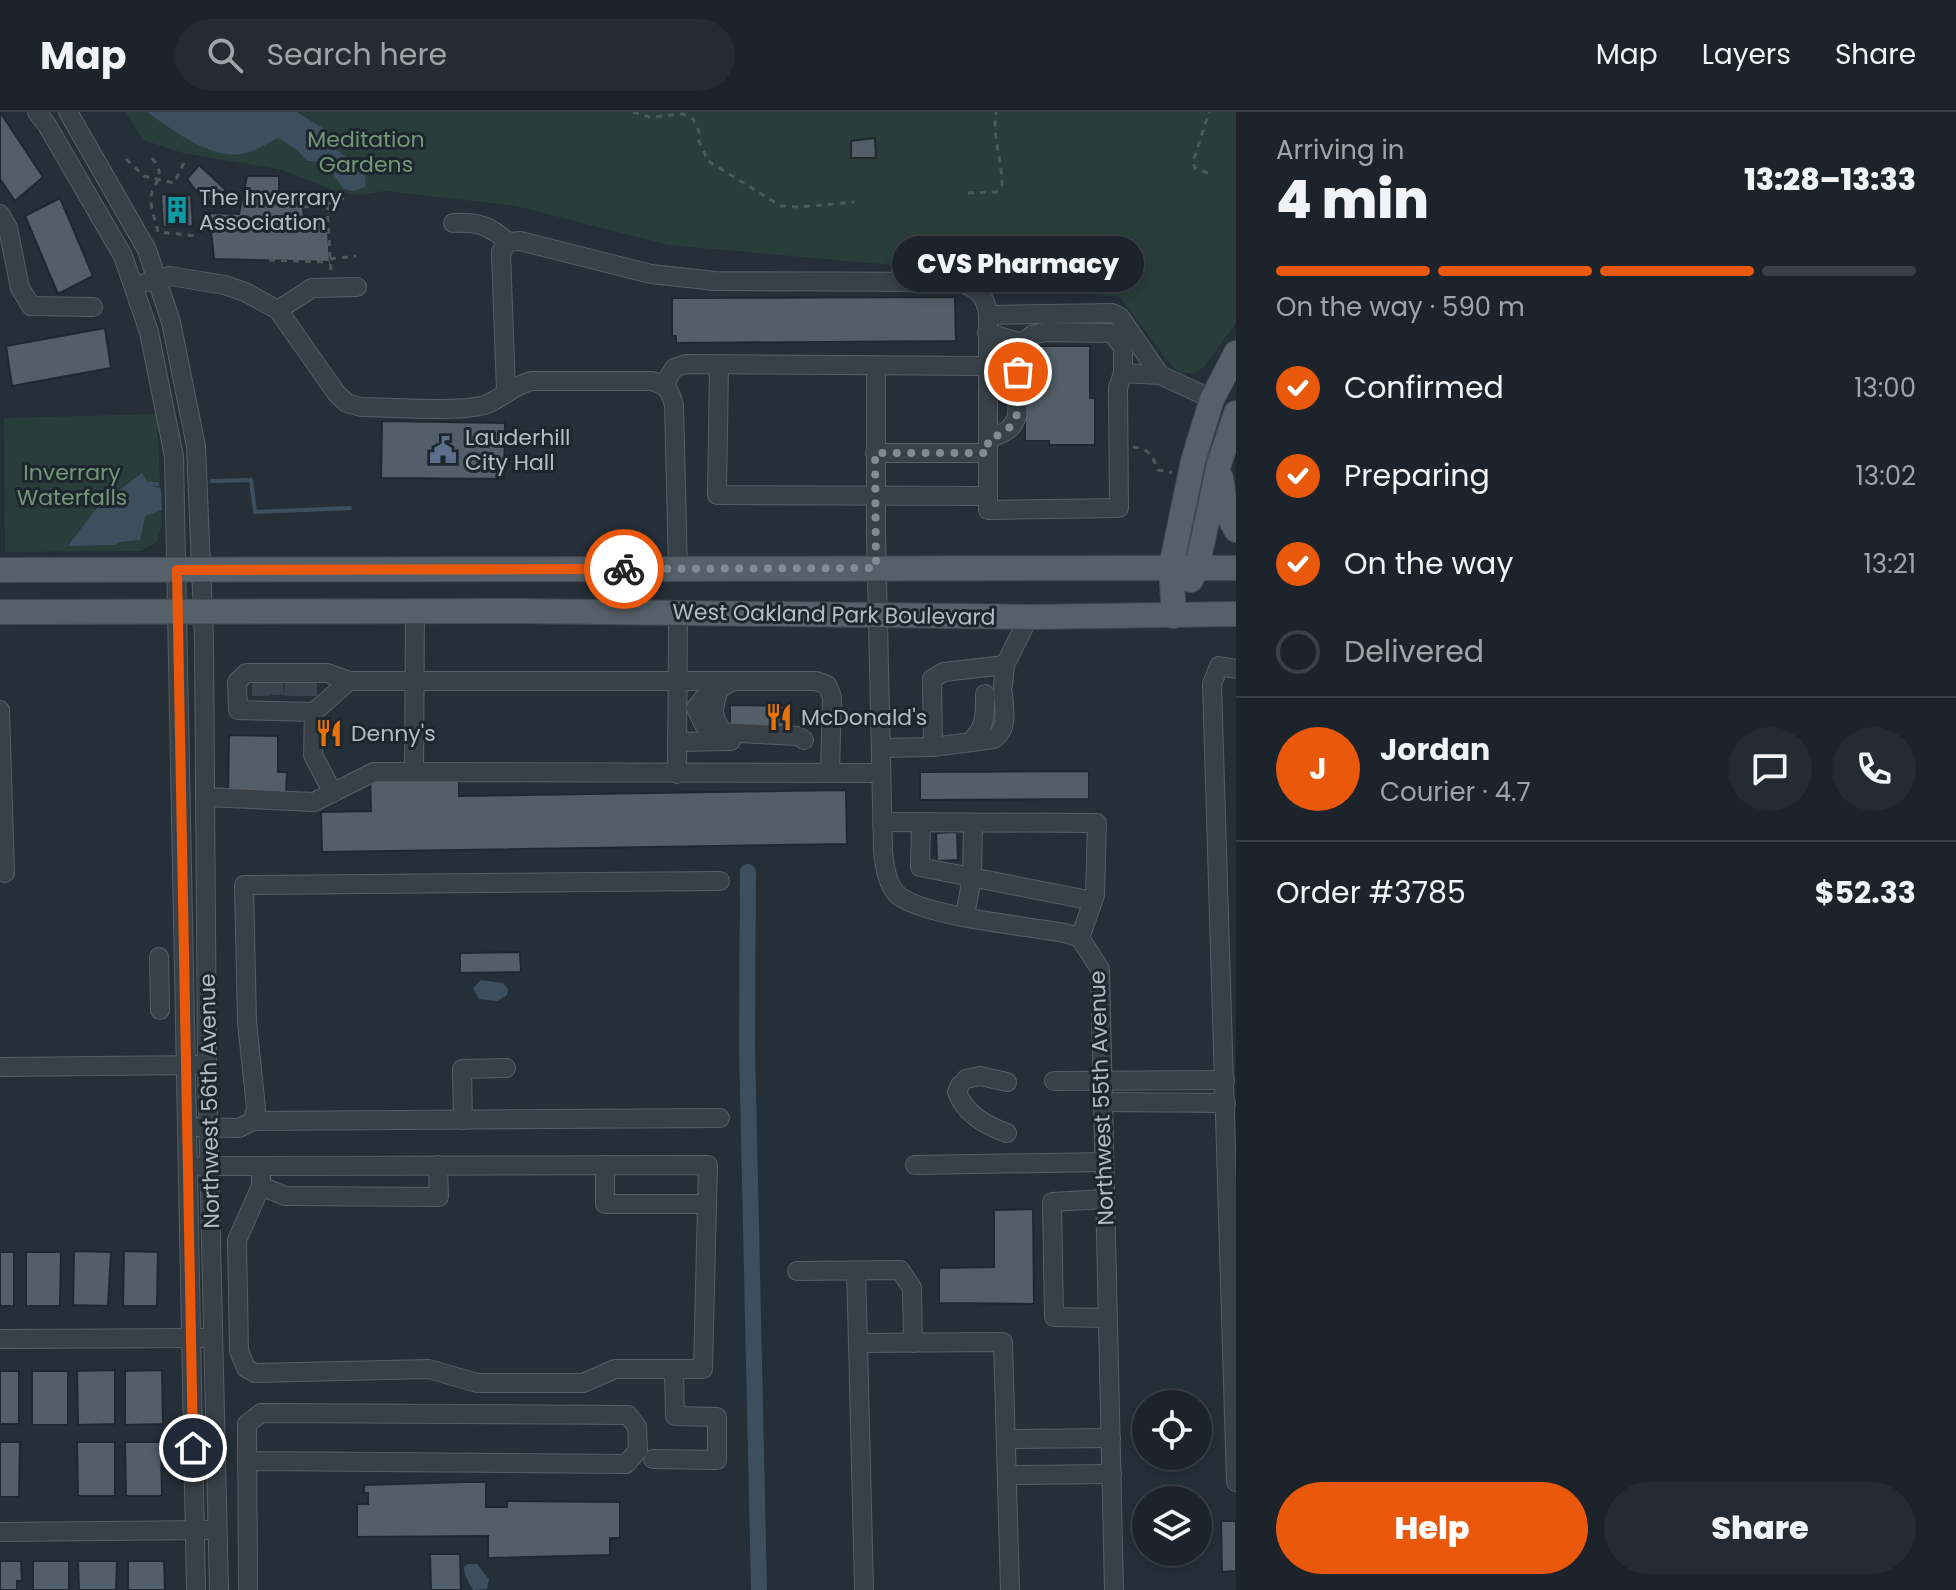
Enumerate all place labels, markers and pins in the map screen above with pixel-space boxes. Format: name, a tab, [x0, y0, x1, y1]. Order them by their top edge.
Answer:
place label: The Inverrary Association	[199, 182, 342, 238]
building icon: The Inverrary Association	[162, 195, 192, 225]
callout: CVS Pharmacy	[892, 236, 1144, 292]
pin	[984, 338, 1052, 406]
place label: Lauderhill City Hall	[465, 422, 571, 478]
public building icon: Lauderhill City Hall	[428, 435, 458, 465]
restaurant icon: McDonald's	[764, 702, 794, 732]
place label: McDonald's	[801, 702, 927, 733]
restaurant icon: Denny's	[314, 718, 344, 748]
place label: Denny's	[351, 718, 436, 749]
pin	[159, 1414, 227, 1482]

